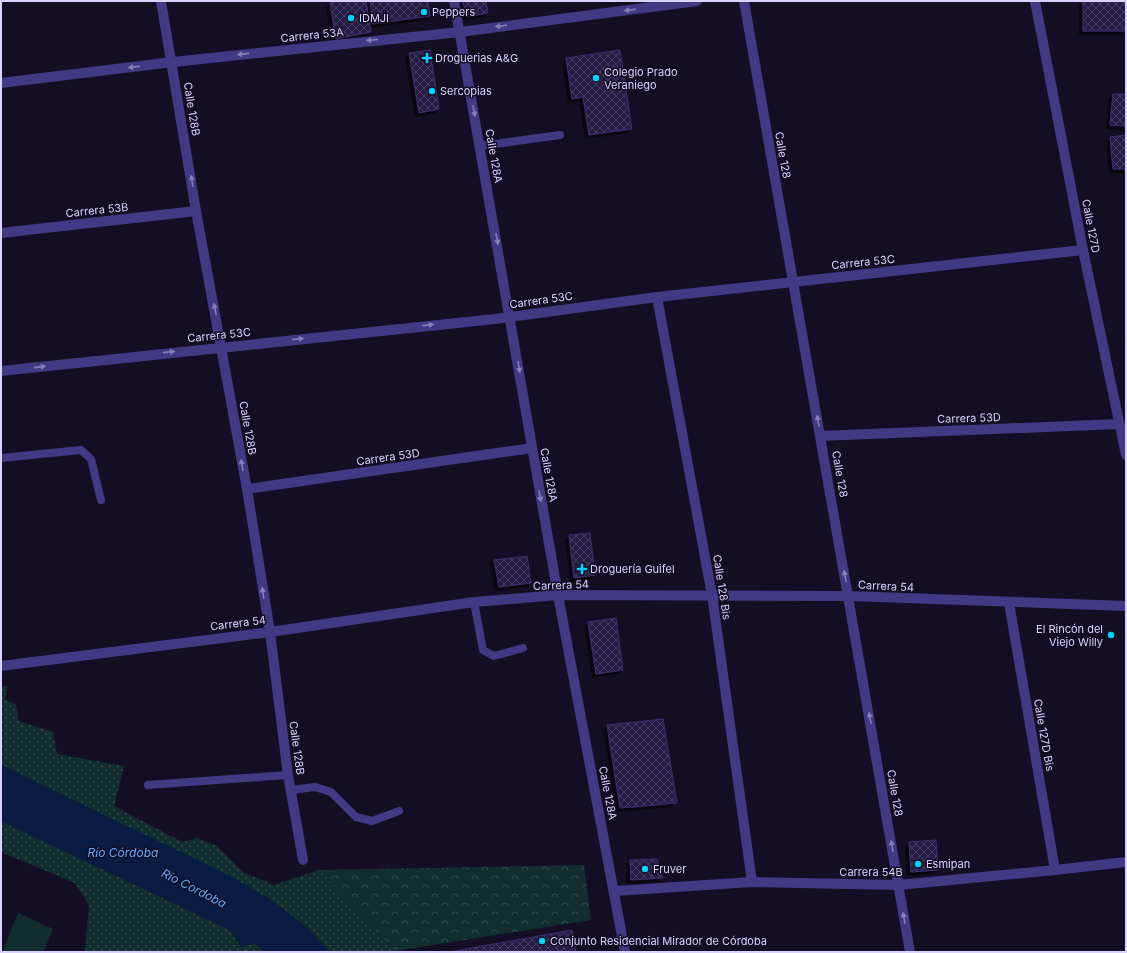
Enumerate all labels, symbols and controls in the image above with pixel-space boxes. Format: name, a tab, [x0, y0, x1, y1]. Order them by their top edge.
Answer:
place label: Peppers	[432, 5, 475, 19]
one-way arrow	[624, 6, 636, 13]
marker: Peppers	[419, 7, 429, 17]
place label: IDMJI	[359, 11, 389, 25]
marker: IDMJI	[346, 13, 356, 23]
one-way arrow	[495, 23, 507, 29]
street label: Carrera 53A	[280, 25, 345, 45]
one-way arrow	[366, 37, 378, 44]
one-way arrow	[237, 51, 249, 58]
place label: Droguerias A&G	[435, 51, 518, 65]
marker: Droguerias A&G	[422, 53, 432, 63]
one-way arrow	[128, 64, 140, 70]
place label: Colegio Prado Veraniego	[604, 65, 678, 92]
marker: Colegio Prado Veraniego	[591, 73, 601, 83]
street label: Calle 128B	[181, 81, 203, 137]
place label: Sercopias	[440, 84, 492, 98]
marker: Sercopias	[427, 86, 437, 96]
one-way arrow	[471, 105, 477, 117]
street label: Calle 128A	[482, 128, 506, 185]
street label: Calle 128	[772, 131, 794, 180]
one-way arrow	[189, 175, 195, 187]
street label: Calle 127D	[1079, 198, 1103, 254]
street label: Carrera 53B	[65, 200, 129, 220]
one-way arrow	[494, 233, 500, 245]
street label: Carrera 53C	[831, 252, 895, 272]
street label: Carrera 53C	[508, 289, 574, 311]
one-way arrow	[211, 303, 217, 315]
one-way arrow	[422, 322, 434, 329]
street label: Carrera 53C	[187, 325, 251, 345]
one-way arrow	[292, 335, 304, 342]
one-way arrow	[163, 349, 175, 355]
one-way arrow	[516, 361, 522, 374]
one-way arrow	[34, 363, 46, 370]
street label: Calle 128B	[236, 400, 260, 456]
street label: Carrera 53D	[937, 410, 1001, 426]
one-way arrow	[815, 415, 821, 427]
street label: Carrera 53D	[355, 446, 421, 468]
street label: Calle 128A	[537, 447, 561, 504]
street label: Calle 128	[829, 450, 851, 499]
one-way arrow	[239, 459, 245, 471]
one-way arrow	[538, 490, 544, 502]
street label: Calle 128 Bis	[710, 553, 734, 621]
place label: Droguería Guifel	[590, 562, 675, 576]
marker: Droguería Guifel	[577, 564, 587, 574]
one-way arrow	[842, 570, 848, 583]
street label: Carrera 54	[533, 577, 589, 593]
street label: Carrera 54	[858, 578, 914, 594]
one-way arrow	[260, 587, 266, 599]
street label: Carrera 54	[209, 613, 267, 633]
place label: El Rincón del Viejo Willy	[1036, 622, 1103, 649]
marker: El Rincón del Viejo Willy	[1106, 630, 1116, 640]
street label: Calle 127D Bis	[1031, 698, 1057, 772]
one-way arrow	[867, 712, 873, 724]
street label: Calle 128B	[286, 720, 308, 776]
street label: Calle 128A	[596, 765, 620, 822]
street label: Calle 128	[884, 769, 906, 818]
one-way arrow	[889, 840, 895, 852]
water label: Río Córdoba	[88, 845, 158, 860]
place label: Esmipan	[926, 857, 970, 871]
marker: Esmipan	[913, 859, 923, 869]
place label: Fruver	[653, 862, 686, 876]
marker: Fruver	[640, 864, 650, 874]
water label: Río Cordoba	[159, 865, 229, 911]
street label: Carrera 54B	[839, 865, 903, 879]
one-way arrow	[901, 912, 907, 924]
place label: Conjunto Residencial Mirador de Córdoba	[550, 934, 767, 948]
marker: Conjunto Residencial Mirador de Córdoba	[537, 936, 547, 946]

